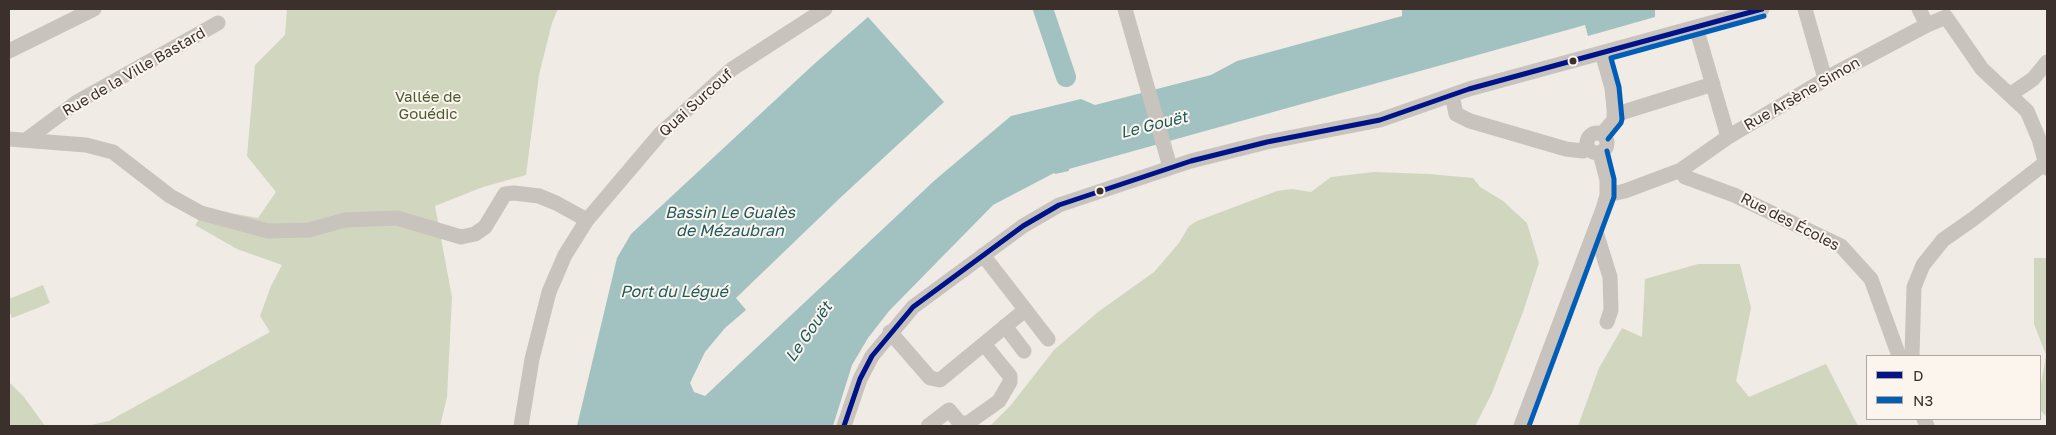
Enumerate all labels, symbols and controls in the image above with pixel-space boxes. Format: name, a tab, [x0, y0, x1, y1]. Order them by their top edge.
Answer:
street label: Rue de la Ville Bastard	[59, 24, 209, 120]
street label: Rue Arsène Simon	[1741, 54, 1863, 134]
unlabelled marker	[1568, 56, 1578, 66]
street label: Quai Surcouf	[656, 65, 736, 141]
park label: Vallée de Gouédic	[395, 88, 461, 123]
water label: Le Gouët	[1118, 107, 1190, 143]
unlabelled marker	[1095, 186, 1105, 196]
street label: Rue des Écoles	[1738, 189, 1842, 255]
water label: Bassin Le Gualès de Mézaubran	[665, 203, 795, 241]
water label: Port du Légué	[620, 282, 728, 302]
water label: Le Gouët	[781, 298, 837, 366]
legend	[1866, 355, 2041, 420]
text: D	[1913, 366, 1924, 384]
text: N3	[1913, 391, 1933, 409]

